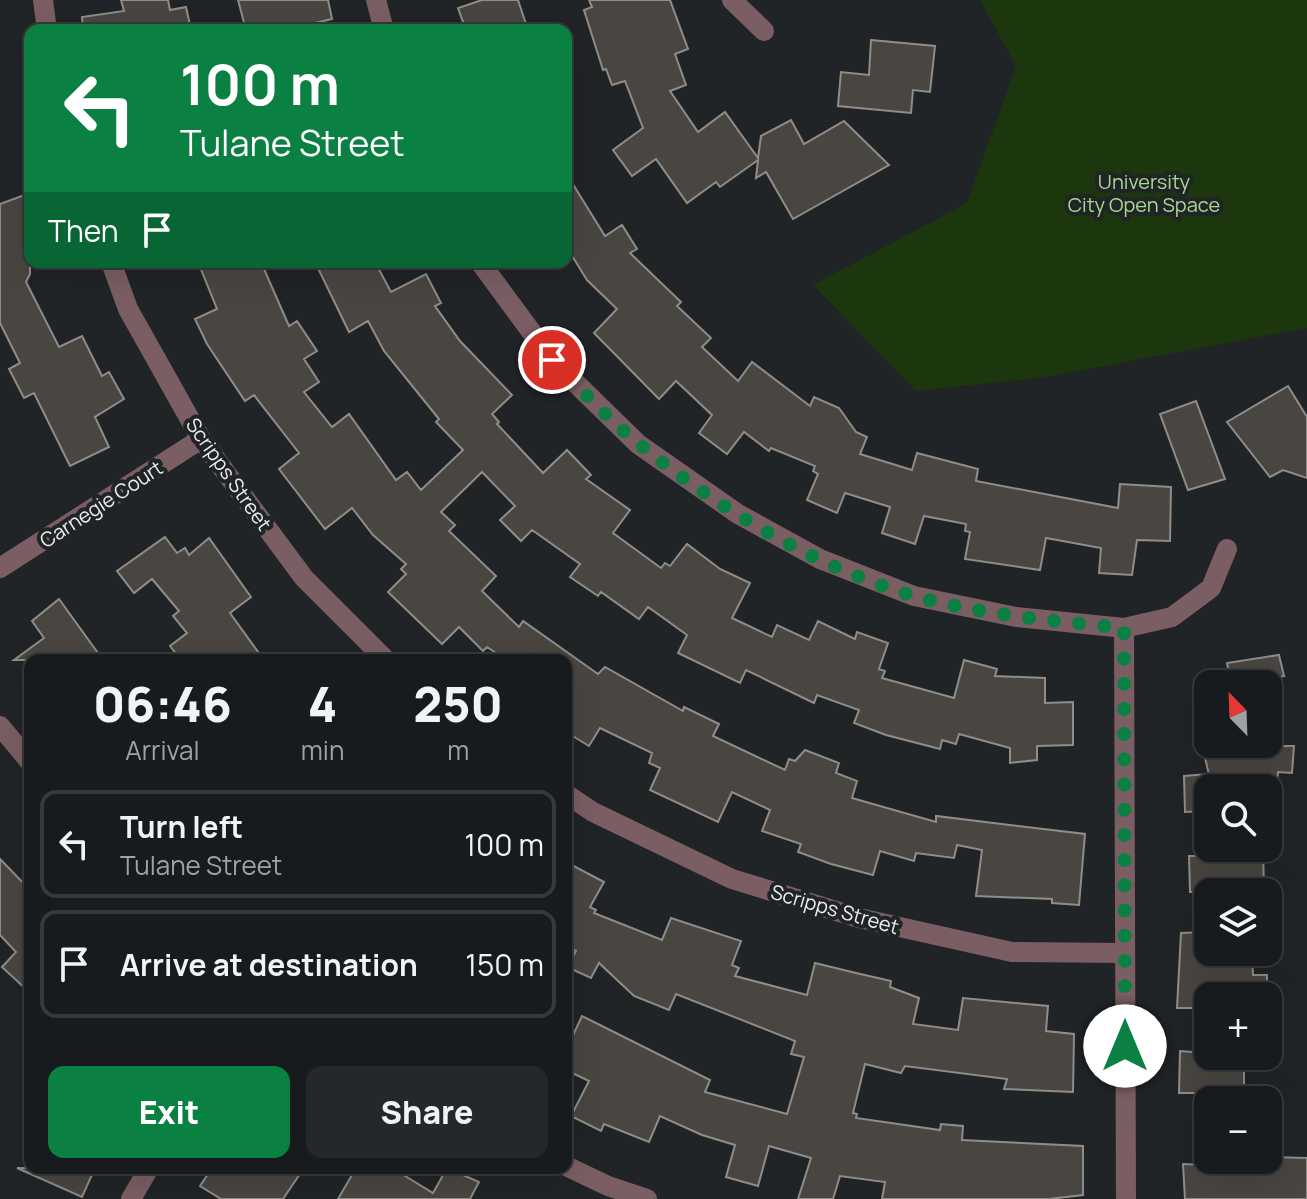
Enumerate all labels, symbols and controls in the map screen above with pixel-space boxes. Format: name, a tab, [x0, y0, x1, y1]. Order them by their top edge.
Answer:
text: 100 m	[180, 45, 340, 122]
icon: left	[48, 56, 152, 160]
text: Tulane Street	[180, 118, 405, 167]
park label: University City Open Space	[1068, 168, 1220, 218]
icon: arrive	[135, 208, 179, 252]
text: Then	[48, 210, 119, 251]
pin	[518, 326, 586, 394]
icon: arrive	[530, 338, 574, 382]
street label: Scripps Street	[180, 412, 278, 536]
street label: Carnegie Court	[34, 454, 168, 554]
north arrow	[1194, 670, 1282, 758]
map controls	[1194, 670, 1282, 1174]
text: 06:46	[93, 671, 232, 736]
text: 4	[308, 671, 337, 736]
text: 250	[413, 671, 503, 736]
text: Arrival	[125, 732, 200, 768]
text: min	[301, 732, 344, 768]
text: m	[447, 732, 469, 768]
button: search	[1194, 774, 1282, 862]
text: Turn left	[120, 806, 243, 847]
icon: left	[52, 822, 96, 866]
text: 100 m	[464, 824, 544, 865]
text: Tulane Street	[120, 847, 282, 883]
street label: Scripps Street	[768, 878, 902, 940]
button: layers	[1194, 878, 1282, 966]
icon: arrive	[52, 942, 96, 986]
text: Arrive at destination	[120, 944, 418, 985]
text: 150 m	[465, 944, 544, 985]
button: +	[1194, 982, 1282, 1070]
position arrow	[1083, 1004, 1167, 1088]
button: Exit	[48, 1066, 290, 1158]
button: Share	[306, 1066, 548, 1158]
button: −	[1194, 1086, 1282, 1174]

